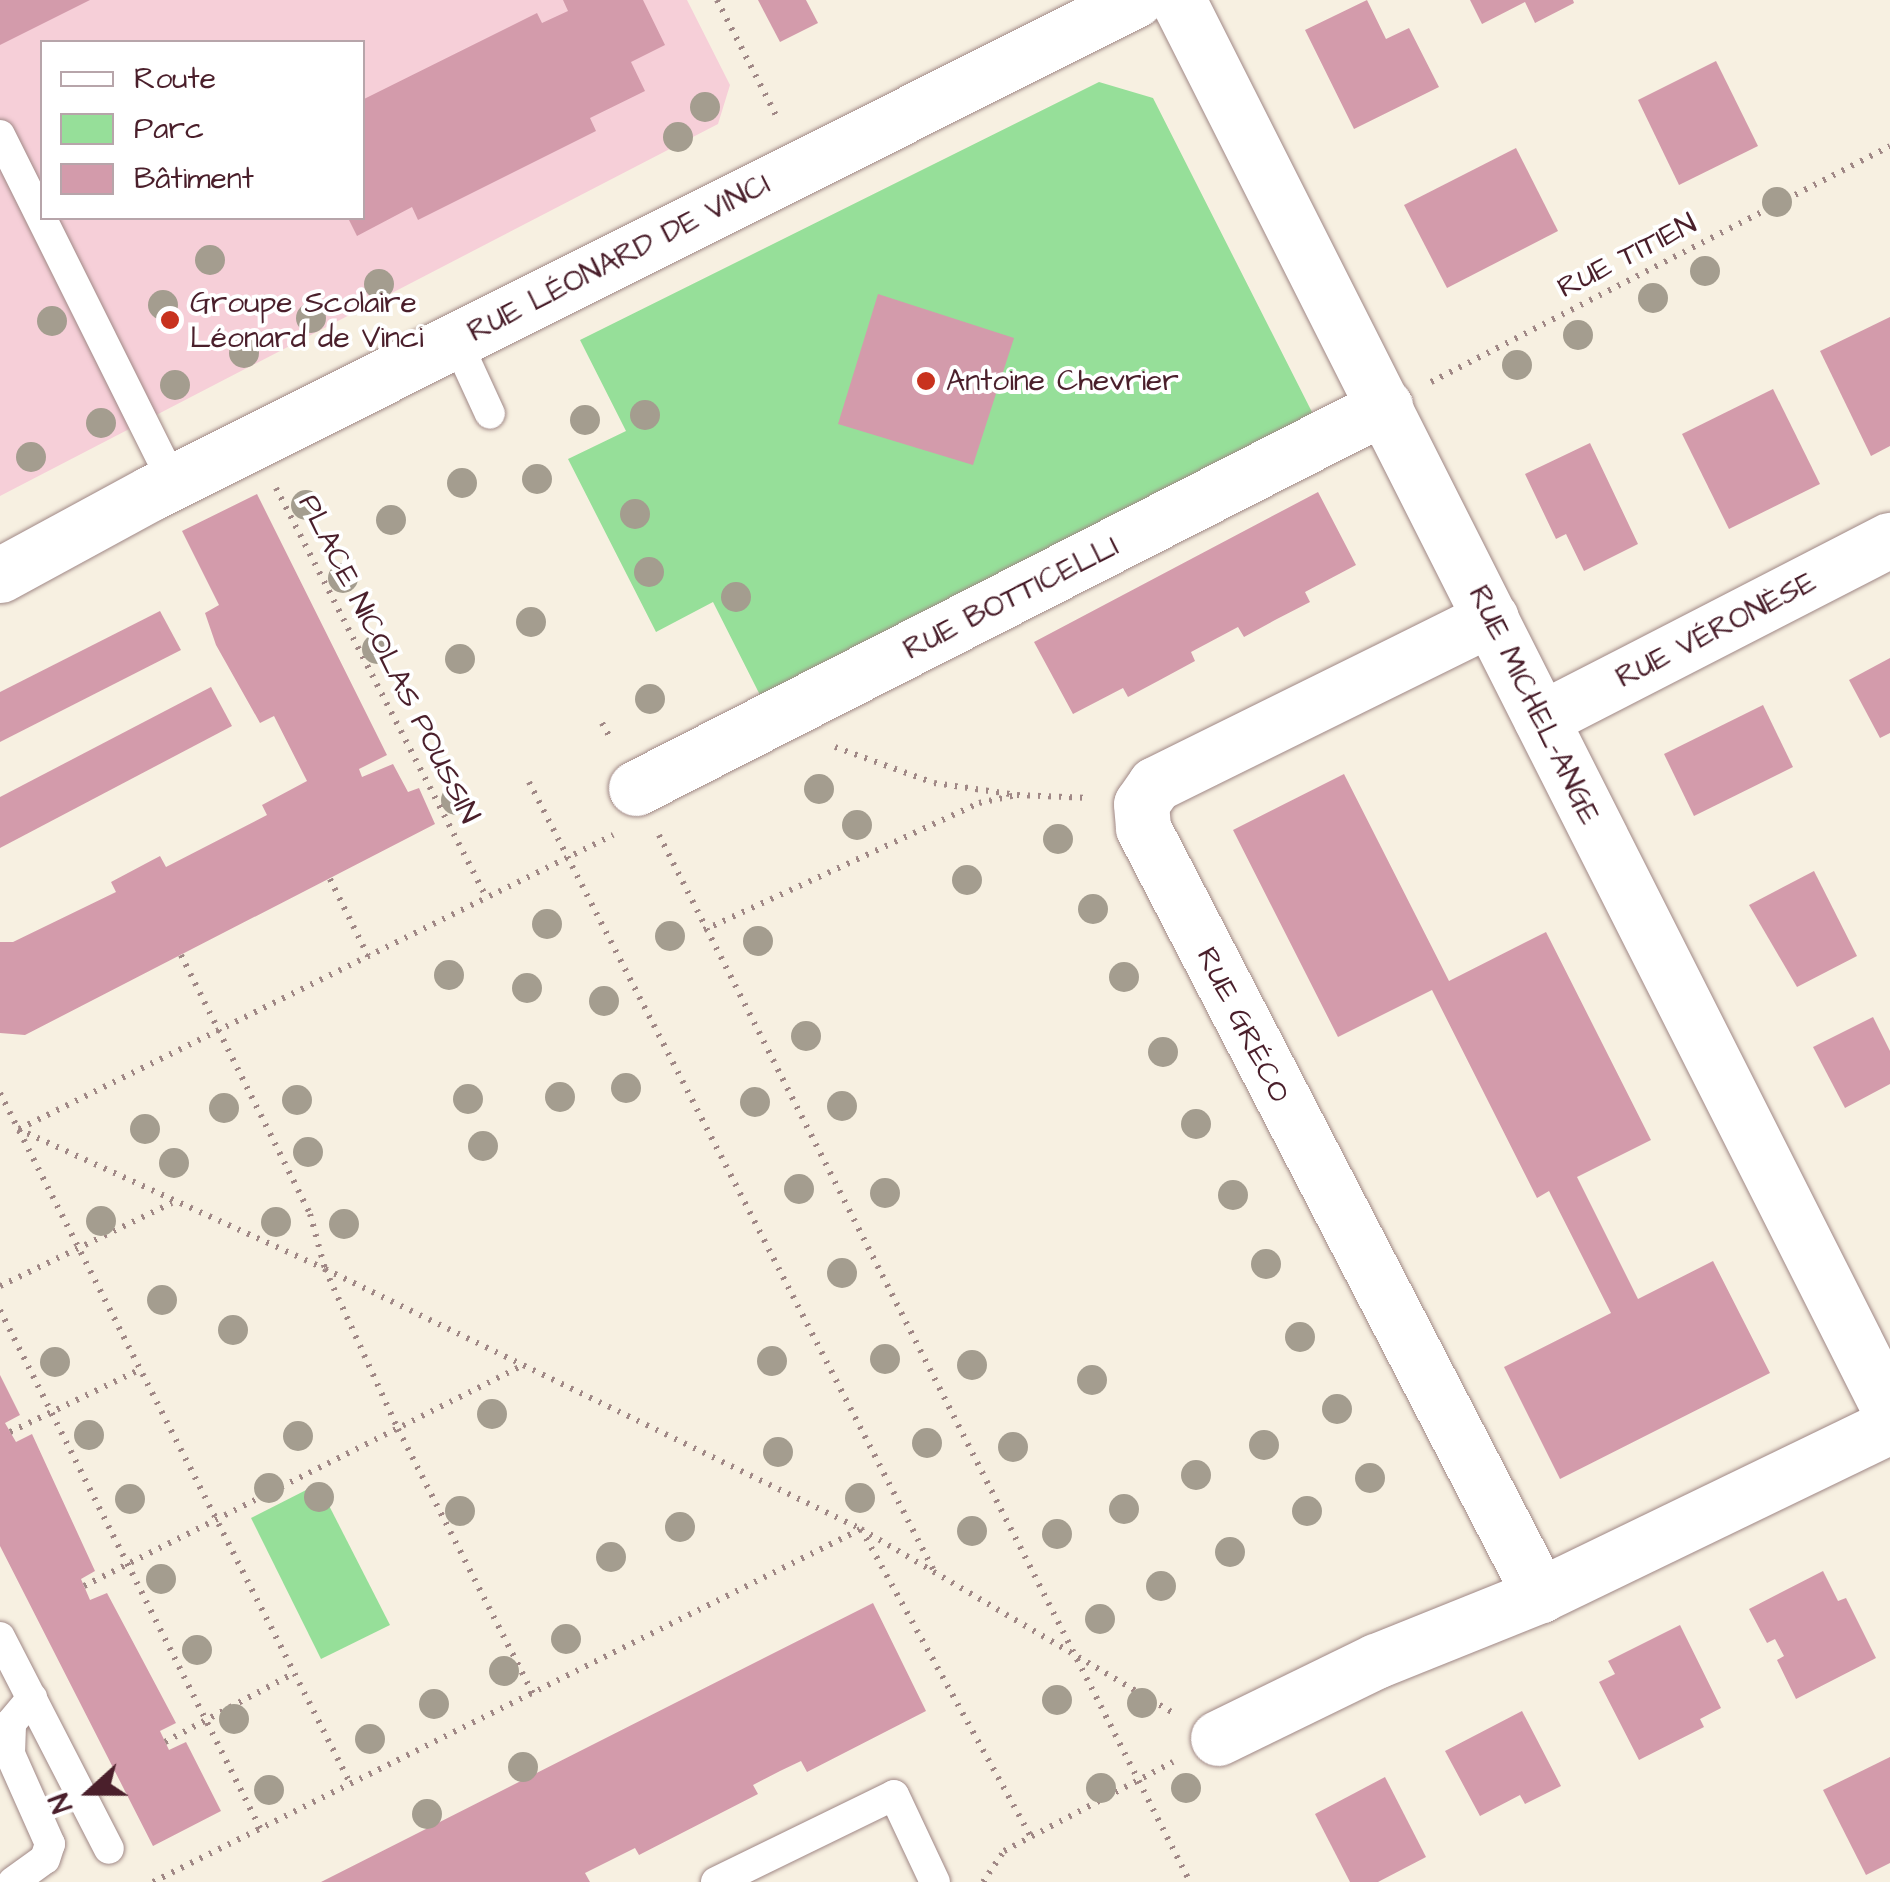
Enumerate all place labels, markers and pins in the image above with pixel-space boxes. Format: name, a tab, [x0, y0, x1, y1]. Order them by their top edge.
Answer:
place label: Groupe Scolaire Léonard de Vinci	[190, 285, 424, 356]
marker: Groupe Scolaire Léonard de Vinci	[159, 309, 181, 331]
place label: Antoine Chevrier	[946, 363, 1179, 399]
marker: Antoine Chevrier	[915, 370, 937, 392]

